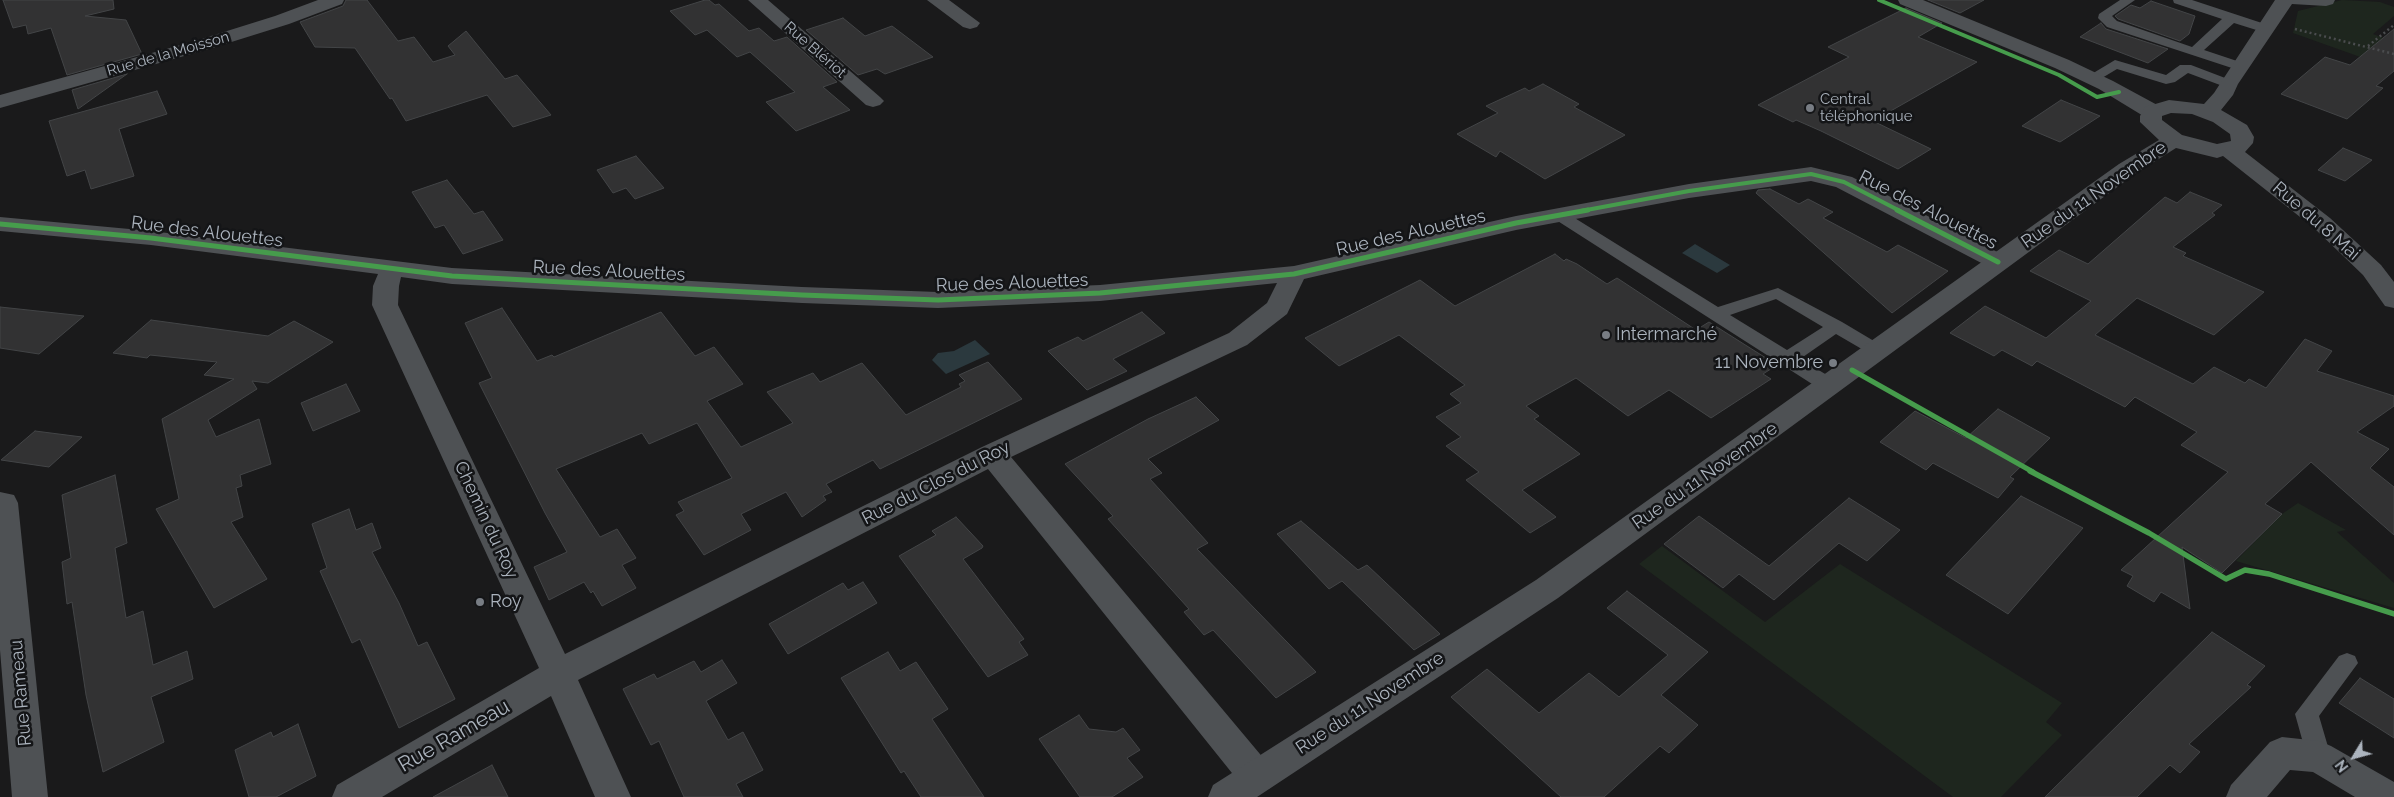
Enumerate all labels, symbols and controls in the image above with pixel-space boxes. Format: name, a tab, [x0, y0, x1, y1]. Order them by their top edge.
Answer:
street label: Rue Blériot	[780, 18, 850, 82]
street label: Rue de la Moisson	[105, 28, 231, 80]
place label: Central téléphonique	[1820, 90, 1912, 125]
marker: Central téléphonique	[1804, 102, 1816, 114]
street label: Rue du 11 Novembre	[2017, 137, 2171, 253]
street label: Rue des Alouettes	[1855, 166, 2001, 254]
street label: Rue du 8 Mai	[2268, 177, 2364, 265]
street label: Rue des Alouettes	[1334, 205, 1488, 261]
street label: Rue des Alouettes	[130, 212, 284, 252]
street label: Rue des Alouettes	[532, 256, 686, 286]
street label: Rue des Alouettes	[935, 270, 1089, 296]
place label: Intermarché	[1616, 324, 1717, 346]
marker: Intermarché	[1600, 329, 1612, 341]
place label: 11 Novembre	[1715, 352, 1823, 374]
marker: 11 Novembre	[1827, 357, 1839, 369]
street label: Rue du 11 Novembre	[1628, 418, 1782, 534]
street label: Rue du Clos du Roy	[858, 436, 1014, 530]
street label: Chemin du Roy	[449, 458, 523, 582]
place label: Roy	[490, 591, 522, 613]
marker: Roy	[474, 596, 486, 608]
street label: Rue Rameau	[6, 639, 36, 747]
street label: Rue du 11 Novembre	[1292, 647, 1448, 759]
street label: Rue Rameau	[394, 694, 514, 778]
north arrow	[2329, 732, 2379, 782]
text: N	[2332, 757, 2352, 775]

